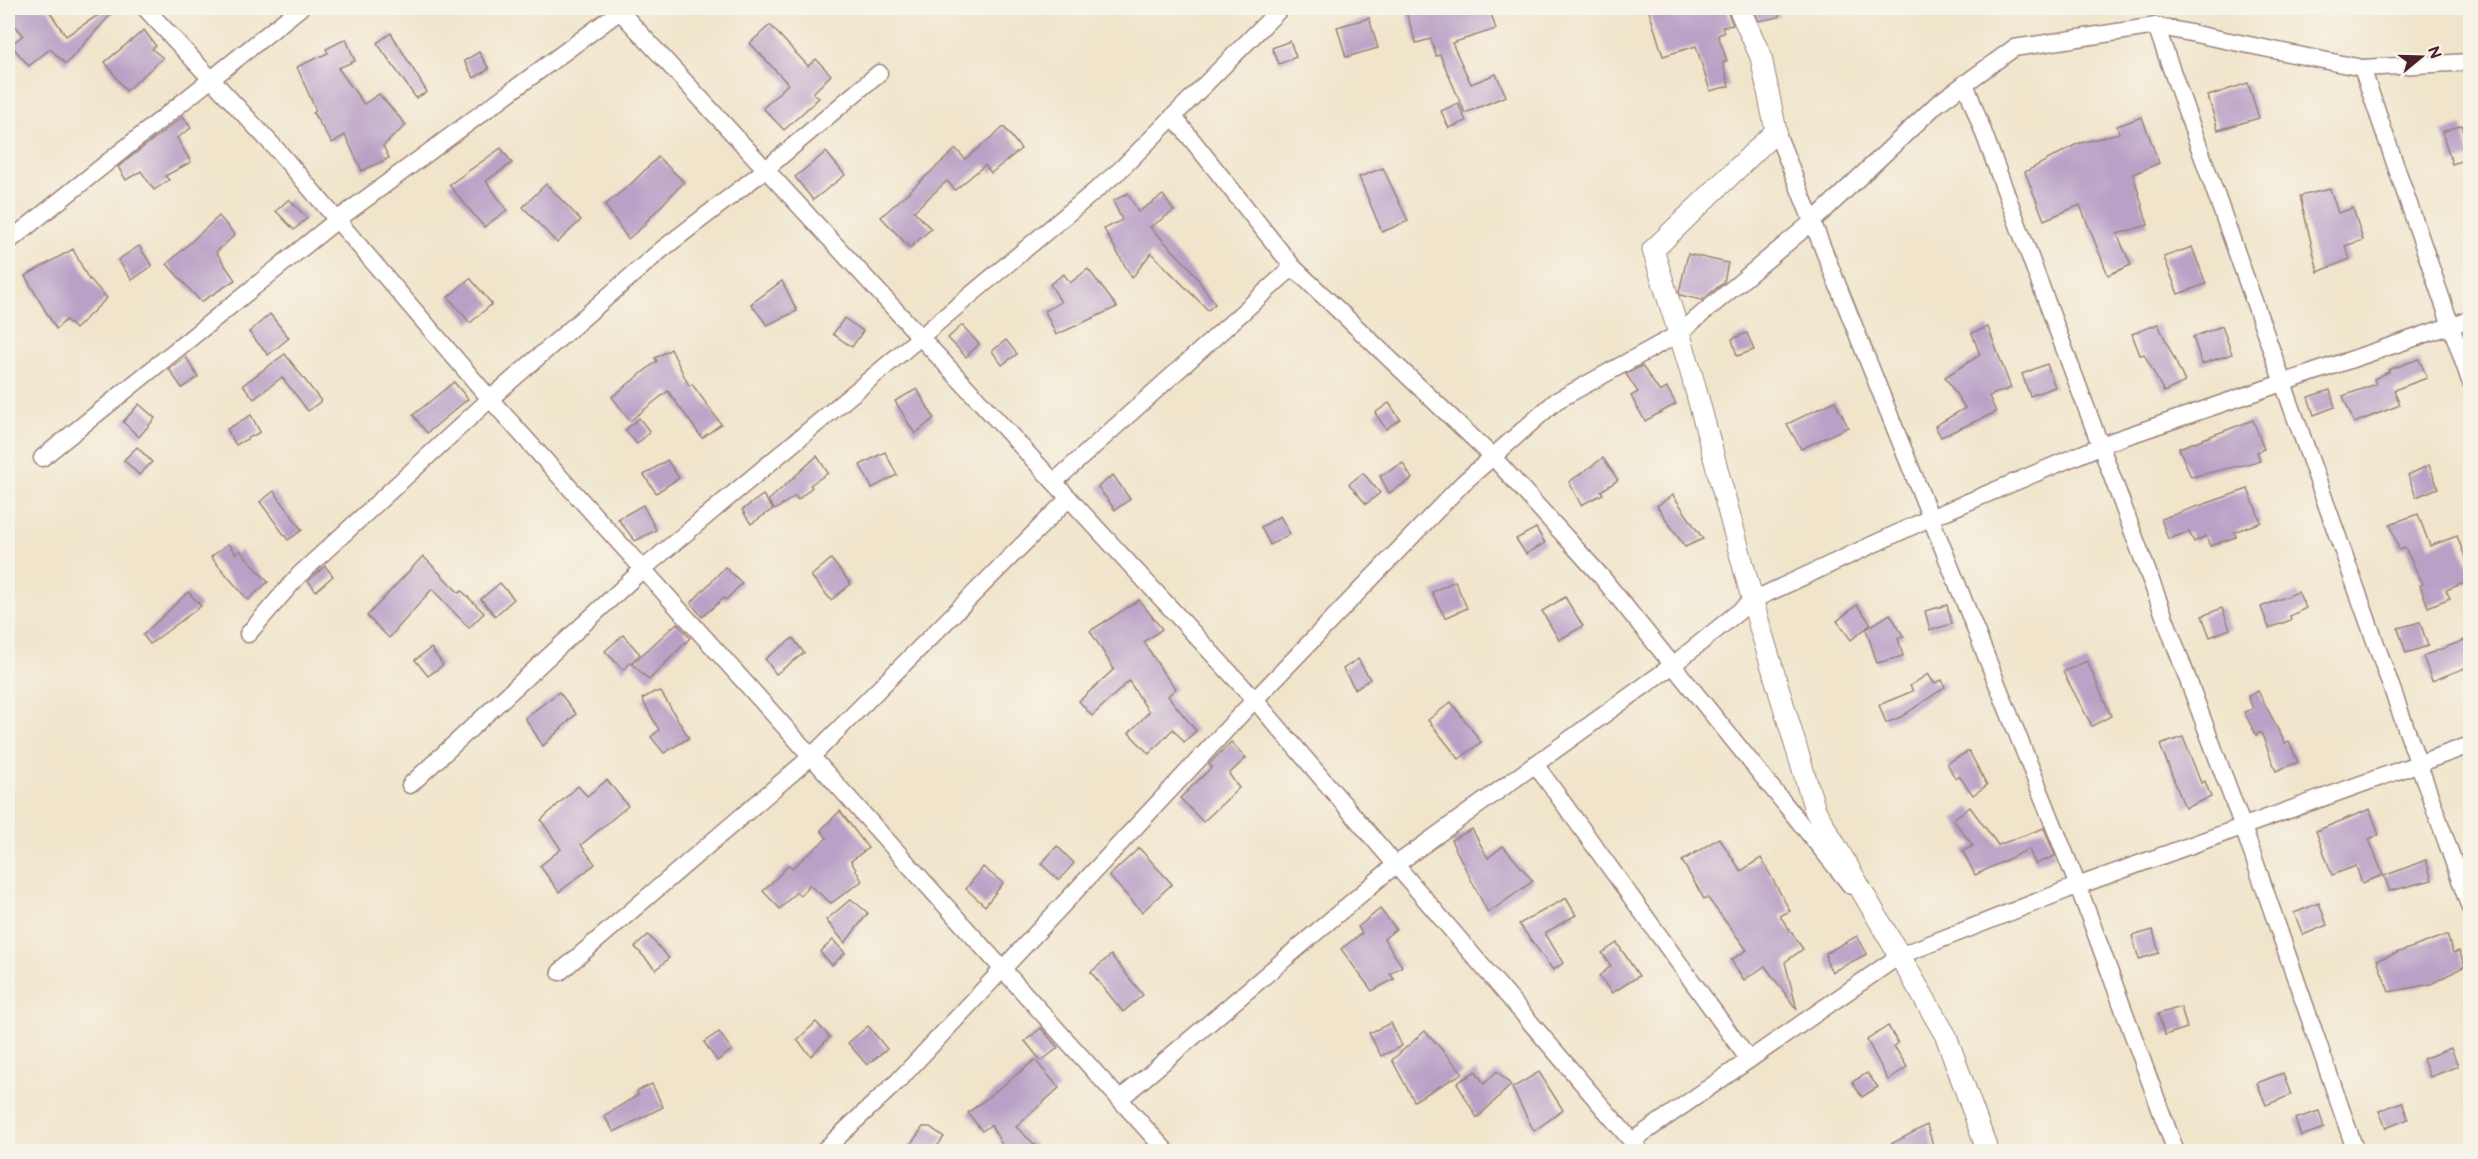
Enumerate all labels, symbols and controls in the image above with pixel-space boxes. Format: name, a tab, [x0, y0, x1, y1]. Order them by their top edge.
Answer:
north arrow	[2391, 27, 2451, 87]
text: N	[2423, 44, 2445, 61]

